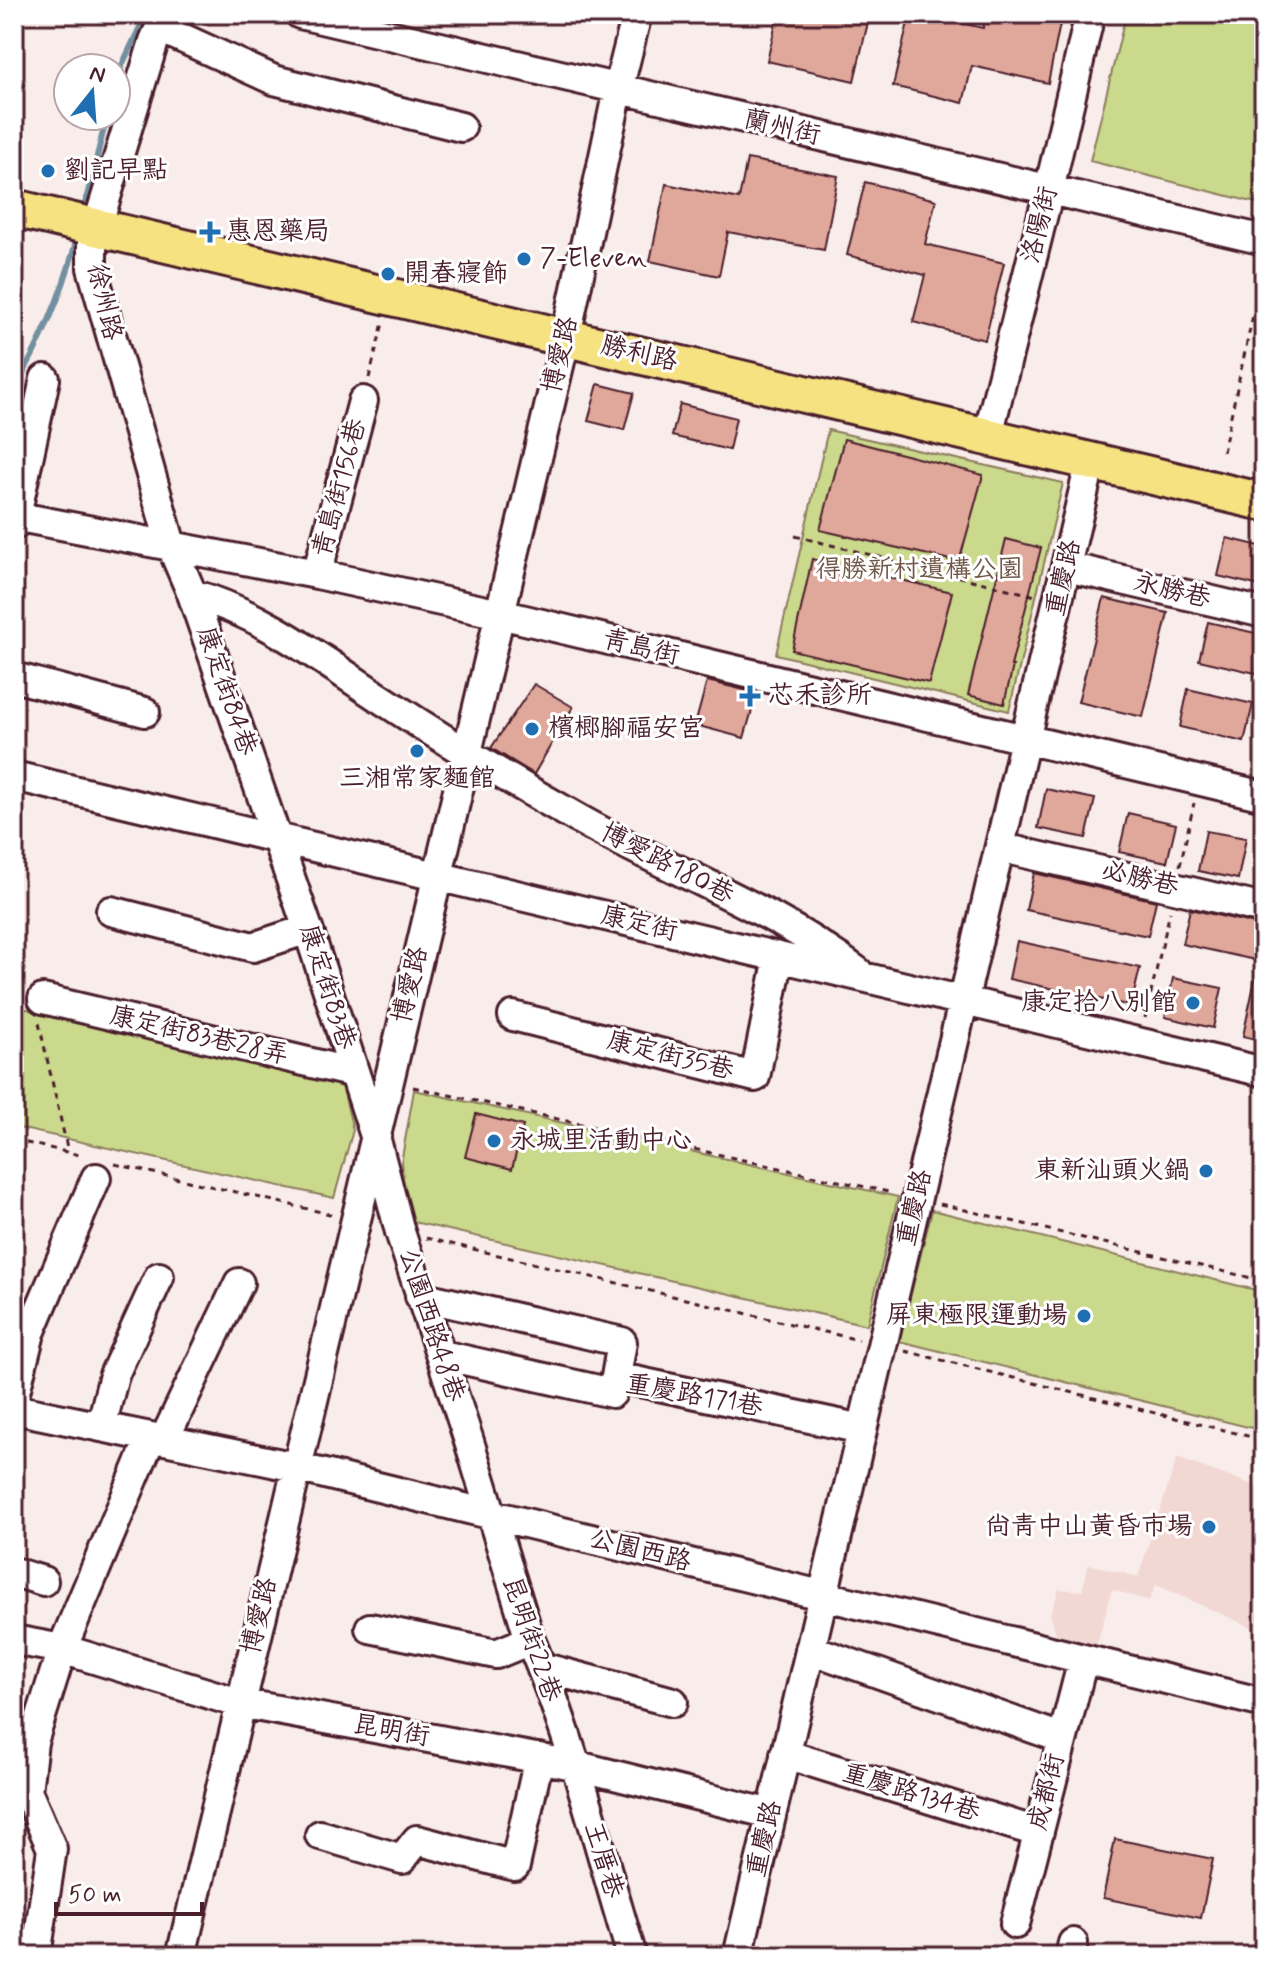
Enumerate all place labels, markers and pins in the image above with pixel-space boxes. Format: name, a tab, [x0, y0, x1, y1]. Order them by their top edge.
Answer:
place label: 劉記早點	[64, 154, 168, 188]
marker: 劉記早點	[39, 162, 57, 180]
place label: 惠恩藥局	[226, 215, 330, 249]
marker: 惠恩藥局	[201, 223, 219, 241]
place label: 7-Eleven	[540, 242, 647, 276]
marker: 7-Eleven	[515, 250, 533, 268]
place label: 開春寢飾	[404, 257, 508, 291]
marker: 開春寢飾	[379, 265, 397, 283]
place label: 芯禾診所	[768, 679, 872, 713]
marker: 芯禾診所	[739, 685, 761, 707]
place label: 檳榔腳福安宮	[548, 712, 704, 746]
marker: 檳榔腳福安宮	[523, 720, 541, 738]
marker: 三湘常家麵館	[408, 742, 426, 760]
place label: 三湘常家麵館	[339, 762, 495, 796]
place label: 康定拾八別館	[1021, 986, 1177, 1020]
marker: 康定拾八別館	[1184, 994, 1202, 1012]
place label: 永城里活動中心	[510, 1124, 692, 1158]
marker: 永城里活動中心	[485, 1132, 503, 1150]
place label: 東新汕頭火鍋	[1034, 1154, 1190, 1188]
marker: 東新汕頭火鍋	[1197, 1162, 1215, 1180]
place label: 屏東極限運動場	[886, 1299, 1068, 1333]
marker: 屏東極限運動場	[1075, 1307, 1093, 1325]
place label: 尚青中山黃昏市場	[985, 1510, 1193, 1544]
marker: 尚青中山黃昏市場	[1200, 1518, 1218, 1536]

